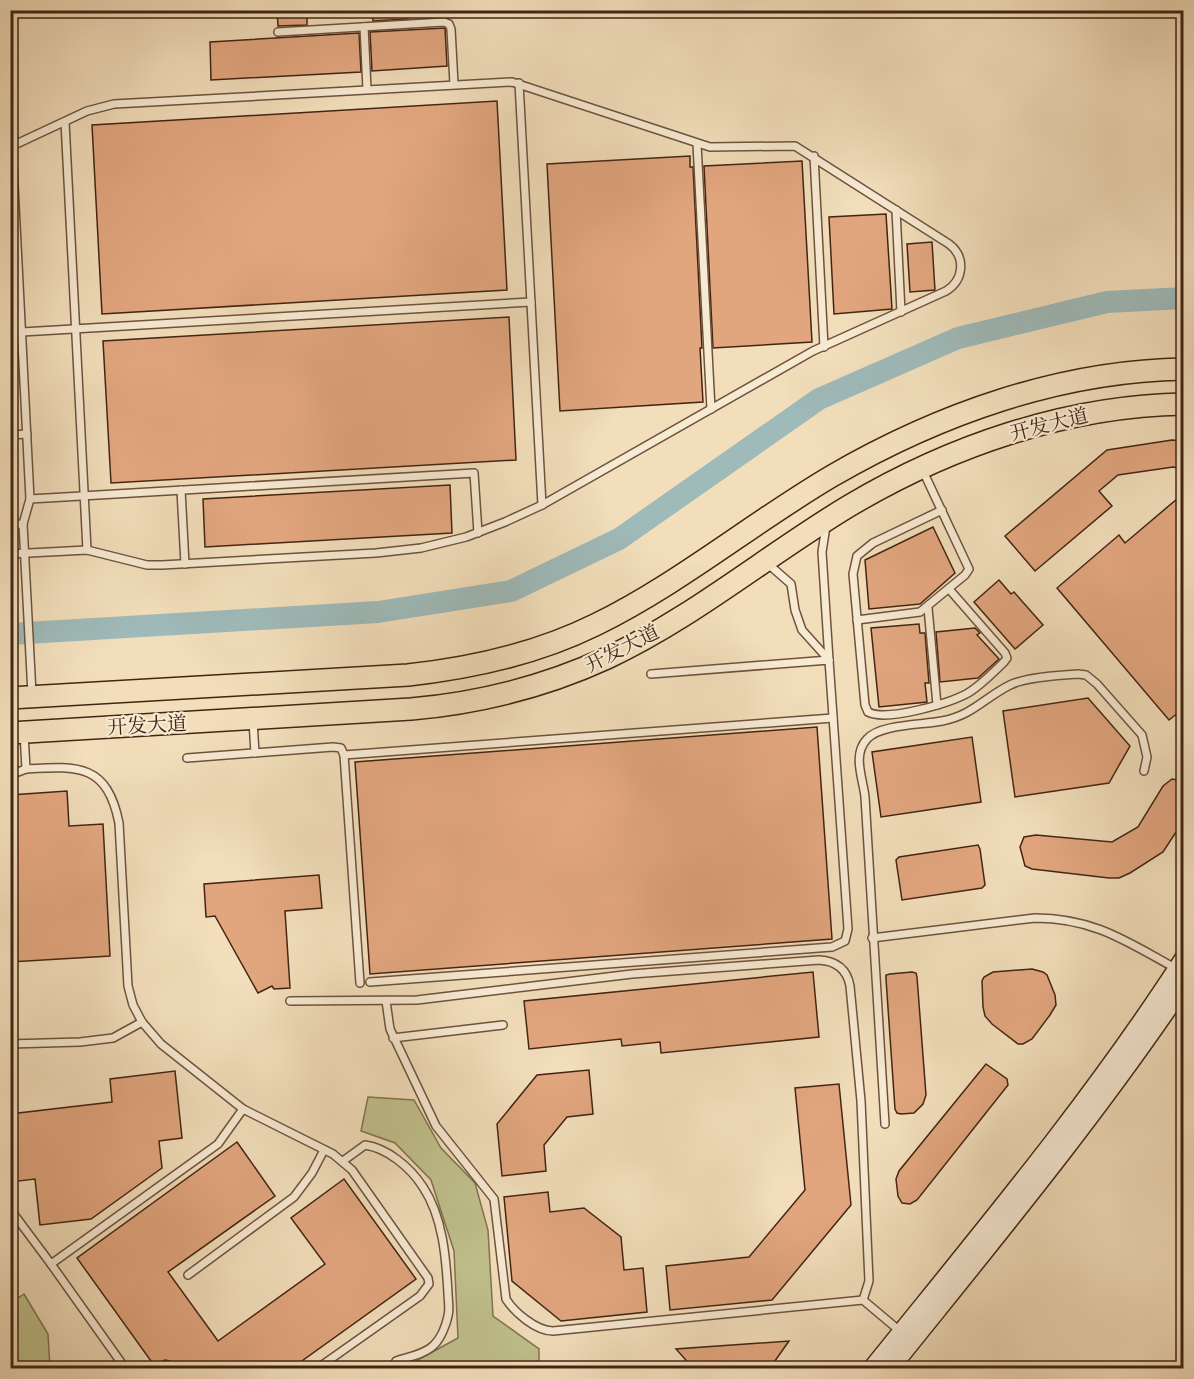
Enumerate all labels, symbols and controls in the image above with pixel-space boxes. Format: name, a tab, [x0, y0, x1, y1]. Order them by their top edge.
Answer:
street label: 开发大道	[1007, 400, 1091, 447]
street label: 开发大道	[580, 616, 664, 679]
street label: 开发大道	[106, 708, 188, 741]

